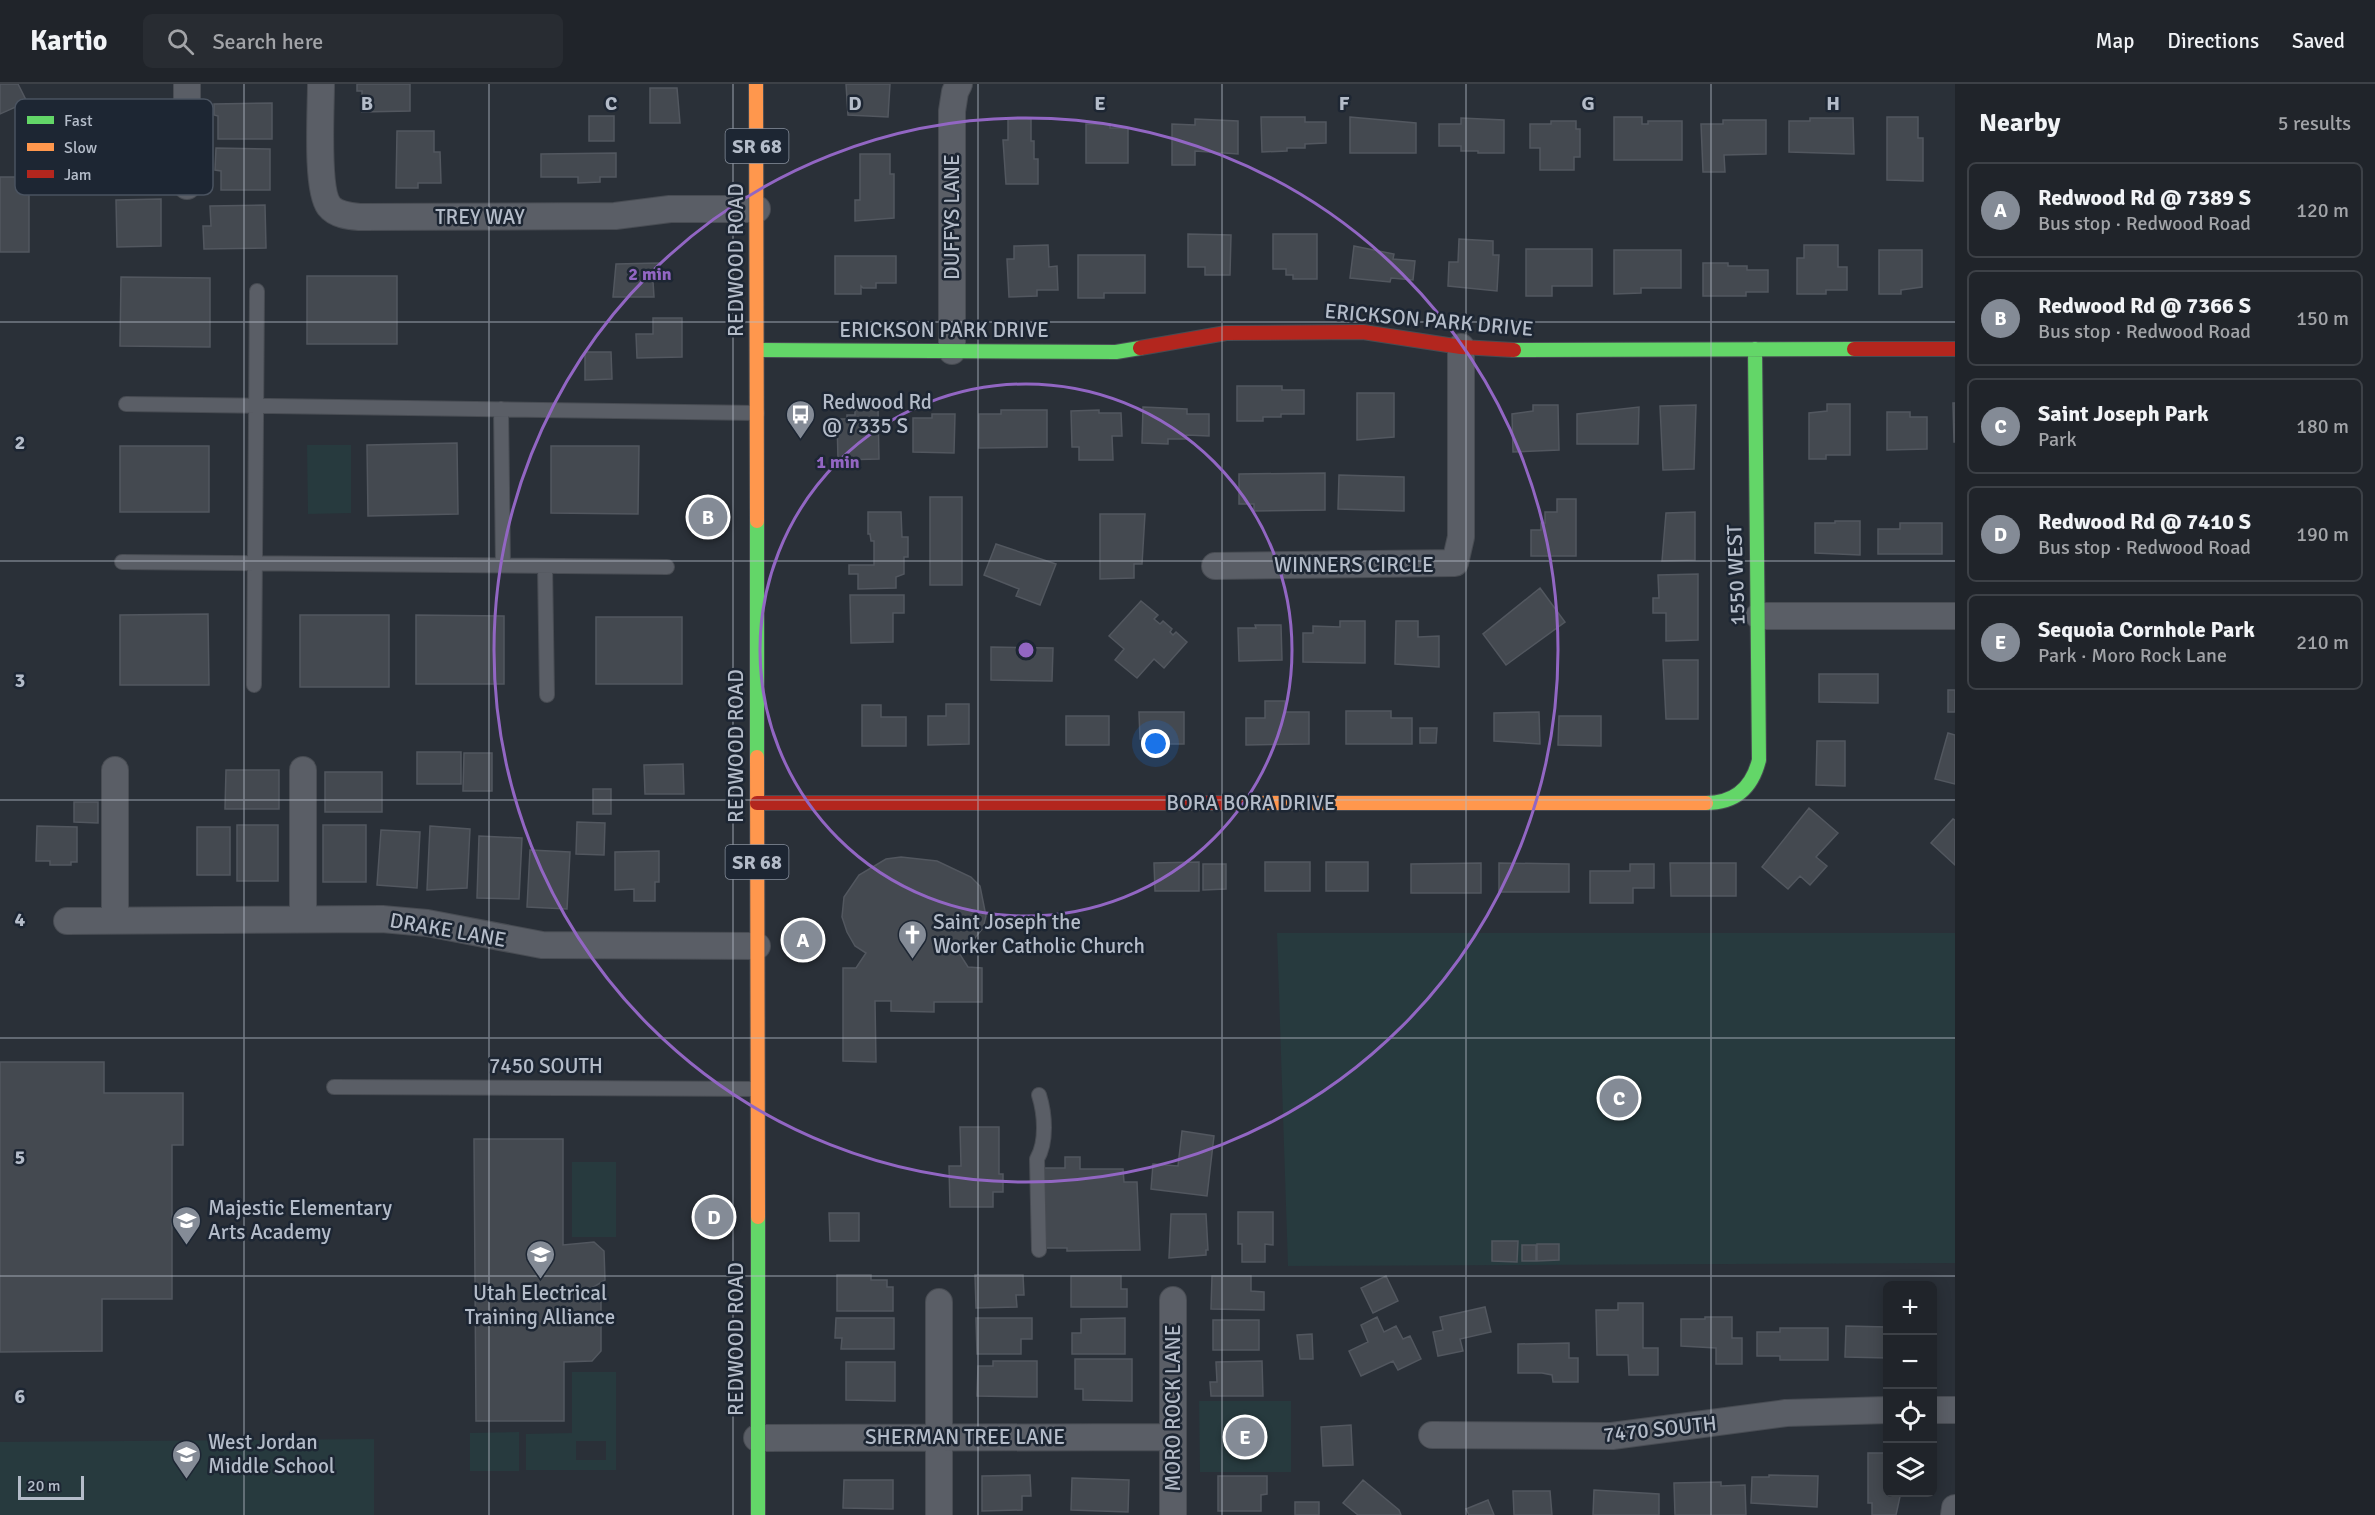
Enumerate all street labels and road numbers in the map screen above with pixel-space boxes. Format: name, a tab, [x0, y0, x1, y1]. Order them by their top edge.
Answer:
road number: SR 68	[726, 129, 789, 163]
street label: DUFFYS LANE	[939, 154, 965, 280]
street label: REDWOOD ROAD	[723, 183, 749, 337]
street label: TREY WAY	[435, 204, 525, 230]
street label: ERICKSON PARK DRIVE	[1323, 298, 1535, 342]
street label: ERICKSON PARK DRIVE	[839, 317, 1049, 343]
street label: 1550 WEST	[1721, 523, 1751, 626]
street label: WINNERS CIRCLE	[1274, 552, 1434, 578]
street label: REDWOOD ROAD	[723, 669, 749, 823]
street label: BORA BORA DRIVE	[1166, 790, 1336, 816]
road number: SR 68	[726, 845, 789, 879]
street label: DRAKE LANE	[388, 907, 508, 953]
street label: 7450 SOUTH	[489, 1053, 603, 1079]
street label: REDWOOD ROAD	[723, 1262, 749, 1416]
street label: MORO ROCK LANE	[1160, 1324, 1186, 1492]
street label: 7470 SOUTH	[1602, 1410, 1718, 1448]
street label: SHERMAN TREE LANE	[865, 1424, 1065, 1450]

